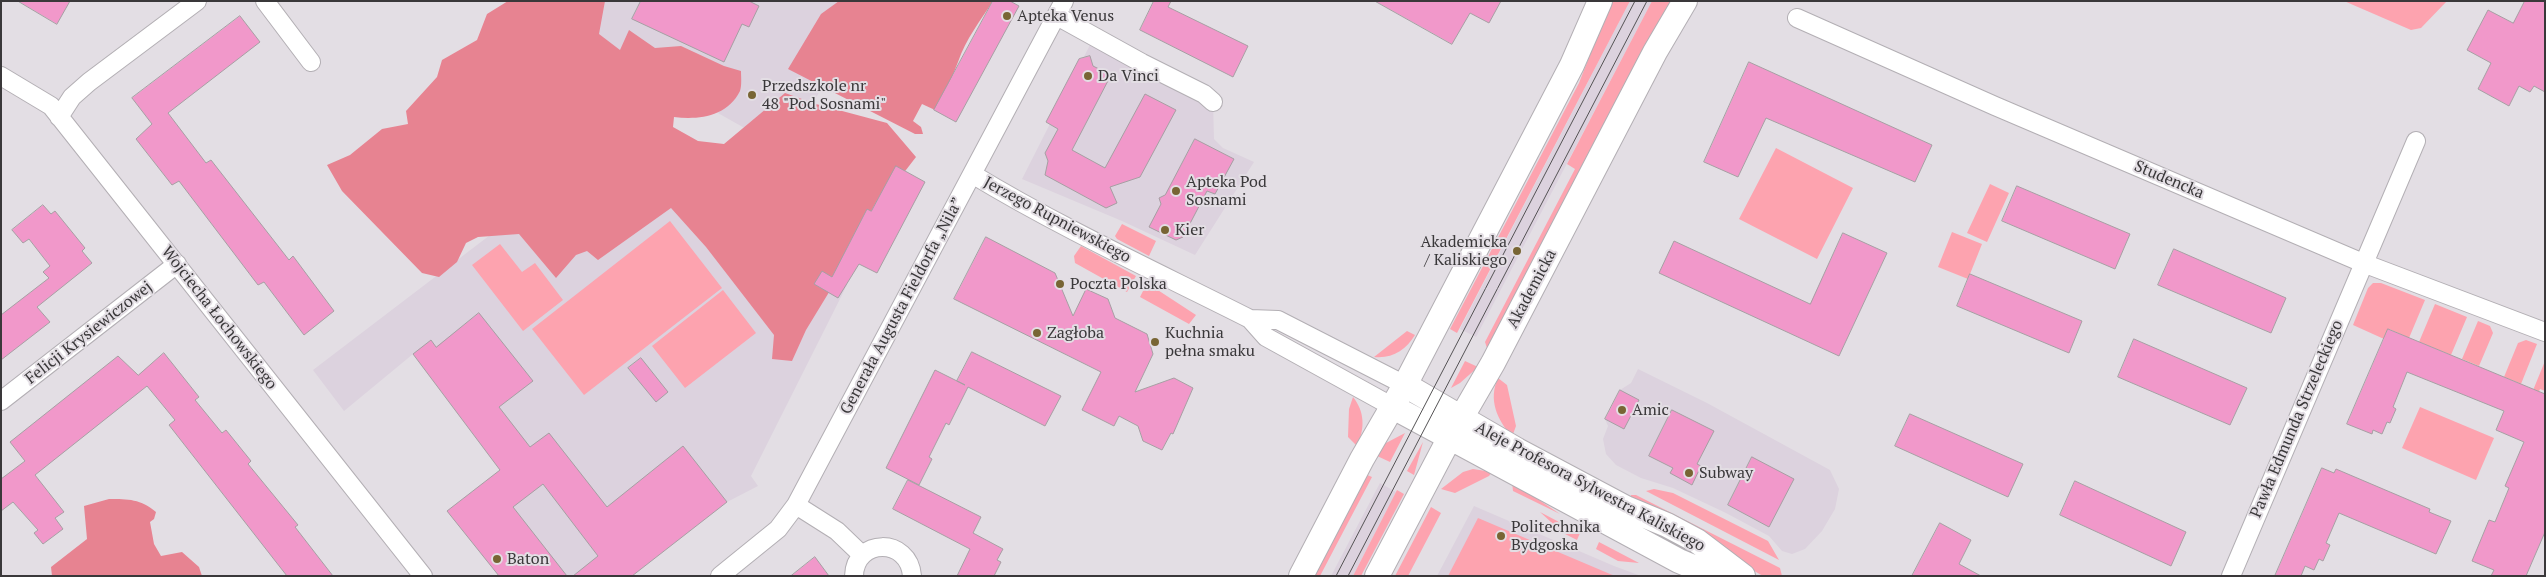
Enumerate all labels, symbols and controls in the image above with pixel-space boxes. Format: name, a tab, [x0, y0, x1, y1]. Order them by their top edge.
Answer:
place label: Apteka Venus	[1017, 6, 1114, 26]
marker: Apteka Venus	[1001, 10, 1013, 22]
place label: Da Vinci	[1098, 66, 1159, 86]
marker: Da Vinci	[1082, 70, 1094, 82]
place label: Przedszkole nr 48 "Pod Sosnami"	[762, 76, 886, 114]
marker: Przedszkole nr 48 "Pod Sosnami"	[746, 89, 758, 101]
street label: Studencka	[2131, 157, 2207, 203]
place label: Apteka Pod Sosnami	[1186, 172, 1267, 210]
street label: Jerzego Rupniewskiego	[980, 173, 1134, 267]
marker: Apteka Pod Sosnami	[1170, 185, 1182, 197]
street label: Generała Augusta Fieldorfa „Nila”	[837, 194, 967, 418]
place label: Kier	[1175, 220, 1204, 240]
marker: Kier	[1159, 224, 1171, 236]
place label: Akademicka / Kaliskiego	[1420, 232, 1507, 270]
street label: Wojciecha Łochowskiego	[157, 243, 281, 393]
marker: Akademicka / Kaliskiego	[1511, 245, 1523, 257]
street label: Akademicka	[1503, 246, 1561, 332]
place label: Poczta Polska	[1070, 274, 1167, 294]
street label: Felicji Krysiewiczowej	[22, 277, 156, 389]
marker: Poczta Polska	[1054, 278, 1066, 290]
street label: Pawła Edmunda Strzeleckiego	[2247, 317, 2347, 521]
place label: Zagłoba	[1047, 323, 1104, 343]
place label: Kuchnia pełna smaku	[1165, 323, 1255, 361]
marker: Zagłoba	[1031, 327, 1043, 339]
marker: Kuchnia pełna smaku	[1149, 336, 1161, 348]
place label: Amic	[1632, 400, 1669, 420]
marker: Amic	[1616, 404, 1628, 416]
street label: Aleje Profesora Sylwestra Kaliskiego	[1472, 418, 1708, 556]
place label: Subway	[1699, 463, 1753, 483]
marker: Subway	[1683, 467, 1695, 479]
place label: Politechnika Bydgoska	[1511, 517, 1600, 555]
marker: Politechnika Bydgoska	[1495, 530, 1507, 542]
place label: Baton	[507, 549, 549, 569]
marker: Baton	[491, 553, 503, 565]

